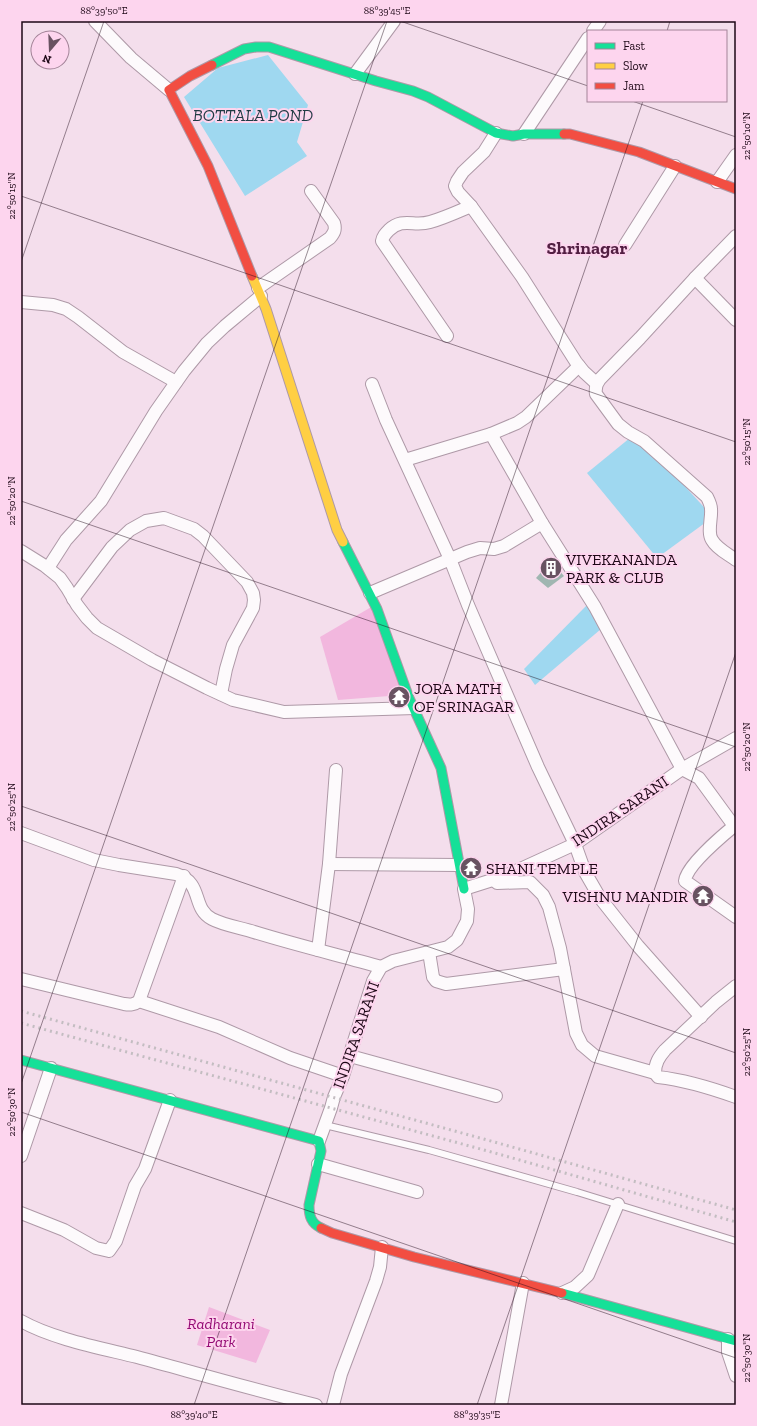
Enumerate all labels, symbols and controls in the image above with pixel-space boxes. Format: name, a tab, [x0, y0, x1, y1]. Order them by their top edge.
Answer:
text: 88°39'50"E	[80, 5, 128, 17]
text: 88°39'45"E	[364, 5, 410, 17]
north arrow	[30, 30, 70, 70]
legend	[587, 30, 727, 102]
text: Fast	[623, 39, 646, 53]
text: N	[40, 51, 53, 66]
text: Slow	[623, 59, 649, 73]
text: Jam	[623, 79, 645, 93]
water label: BOTTALA POND	[193, 105, 314, 125]
text: 22°50'10"N	[741, 112, 753, 160]
text: 22°50'15"N	[6, 172, 18, 220]
district label: Shrinagar	[547, 237, 627, 259]
text: 22°50'15"N	[741, 418, 753, 466]
text: 22°50'20"N	[6, 476, 18, 526]
place label: VIVEKANANDA PARK & CLUB	[565, 550, 677, 587]
building icon: VIVEKANANDA PARK & CLUB	[538, 555, 564, 581]
place label: JORA MATH OF SRINAGAR	[414, 679, 514, 716]
temple icon: JORA MATH OF SRINAGAR	[386, 684, 412, 710]
text: 22°50'20"N	[741, 722, 753, 772]
street label: INDIRA SARANI	[568, 772, 672, 850]
text: 22°50'25"N	[6, 782, 18, 831]
temple icon: SHANI TEMPLE	[458, 855, 484, 881]
place label: SHANI TEMPLE	[486, 859, 598, 878]
temple icon: VISHNU MANDIR	[690, 883, 716, 909]
place label: VISHNU MANDIR	[562, 887, 688, 906]
street label: INDIRA SARANI	[329, 979, 383, 1091]
text: 22°50'25"N	[741, 1027, 753, 1076]
text: 22°50'30"N	[6, 1087, 18, 1136]
park label: Radharani Park	[187, 1314, 255, 1351]
text: 22°50'30"N	[741, 1333, 753, 1382]
text: 88°39'40"E	[170, 1409, 218, 1421]
text: 88°39'35"E	[454, 1409, 500, 1421]

